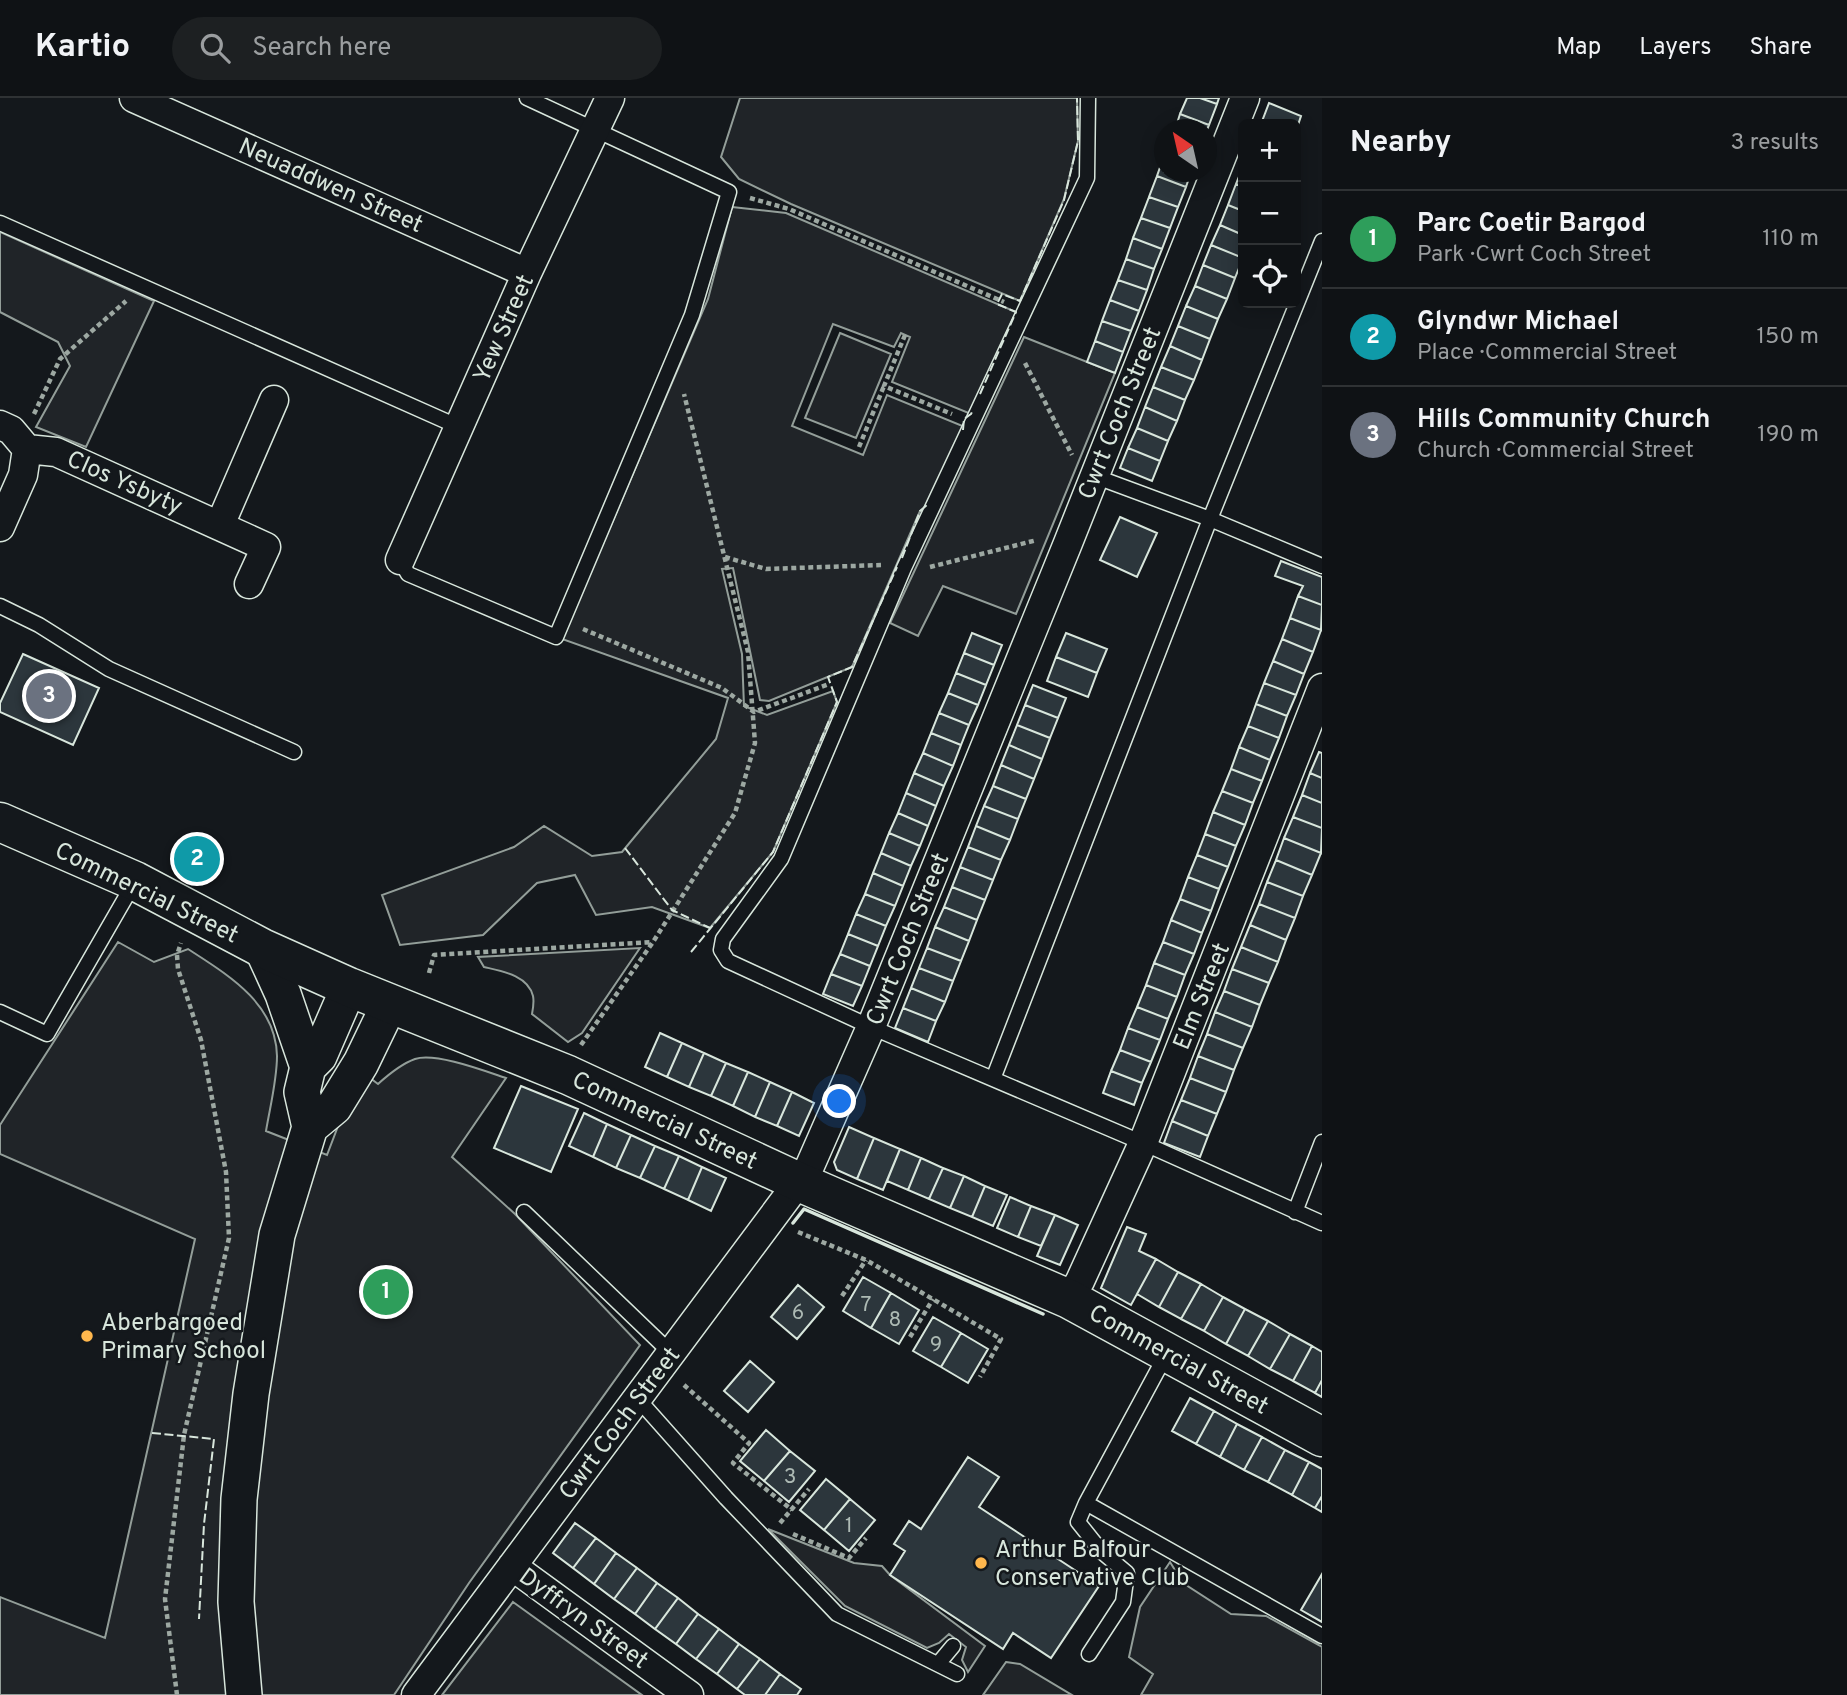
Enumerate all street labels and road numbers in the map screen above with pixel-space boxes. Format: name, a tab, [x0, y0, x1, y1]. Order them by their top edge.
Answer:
street label: Neuaddwen Street	[233, 133, 427, 241]
street label: Yew Street	[468, 270, 542, 387]
street label: Cwrt Coch Street	[1073, 323, 1169, 504]
street label: Clos Ysbyty	[62, 445, 187, 523]
street label: Commercial Street	[49, 836, 243, 951]
street label: Cwrt Coch Street	[861, 849, 957, 1030]
street label: Elm Street	[1168, 939, 1238, 1055]
street label: Commercial Street	[567, 1066, 762, 1178]
street label: Commercial Street	[1083, 1299, 1273, 1423]
street label: Cwrt Coch Street	[553, 1342, 688, 1507]
street label: Dyffryn Street	[512, 1563, 653, 1677]

